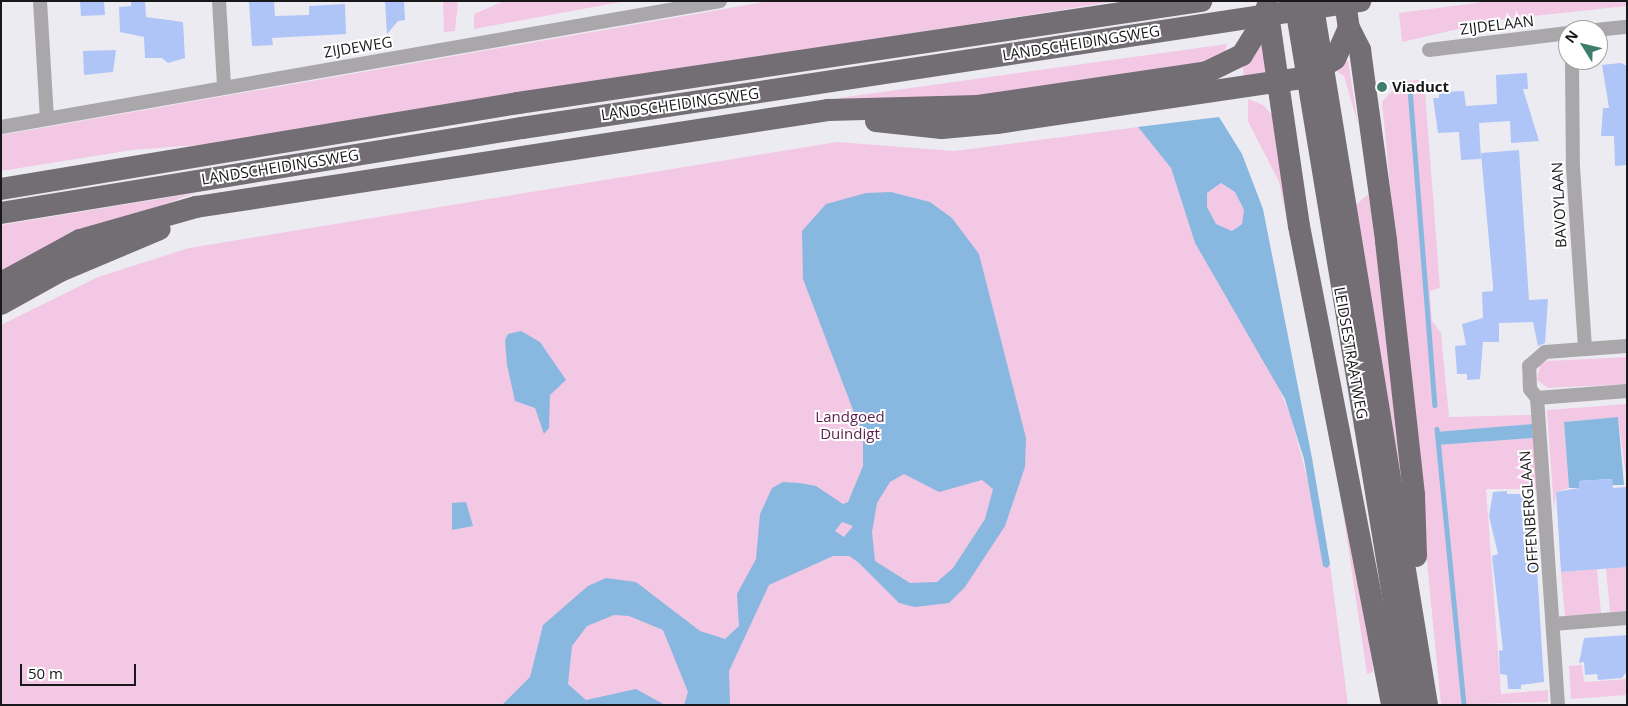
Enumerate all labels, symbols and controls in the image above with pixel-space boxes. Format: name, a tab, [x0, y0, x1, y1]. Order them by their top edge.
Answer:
street label: ZIJDELAAN	[1459, 12, 1535, 38]
north arrow	[1558, 20, 1608, 70]
street label: LANDSCHEIDINGSWEG	[1001, 22, 1161, 64]
text: N	[1560, 26, 1582, 47]
street label: ZIJDEWEG	[322, 33, 394, 61]
place label: Viaduct	[1392, 78, 1449, 96]
marker: Viaduct	[1376, 81, 1388, 93]
street label: LANDSCHEIDINGSWEG	[600, 84, 760, 124]
street label: LANDSCHEIDINGSWEG	[200, 146, 360, 188]
street label: BAVOYLAAN	[1548, 161, 1570, 249]
street label: LEIDSESTRAATWEG	[1331, 286, 1371, 420]
park label: Landgoed Duindigt	[815, 407, 885, 442]
street label: OFFENBERGLAAN	[1516, 450, 1542, 574]
scale bar	[22, 654, 139, 686]
text: 50 m	[28, 663, 63, 683]

